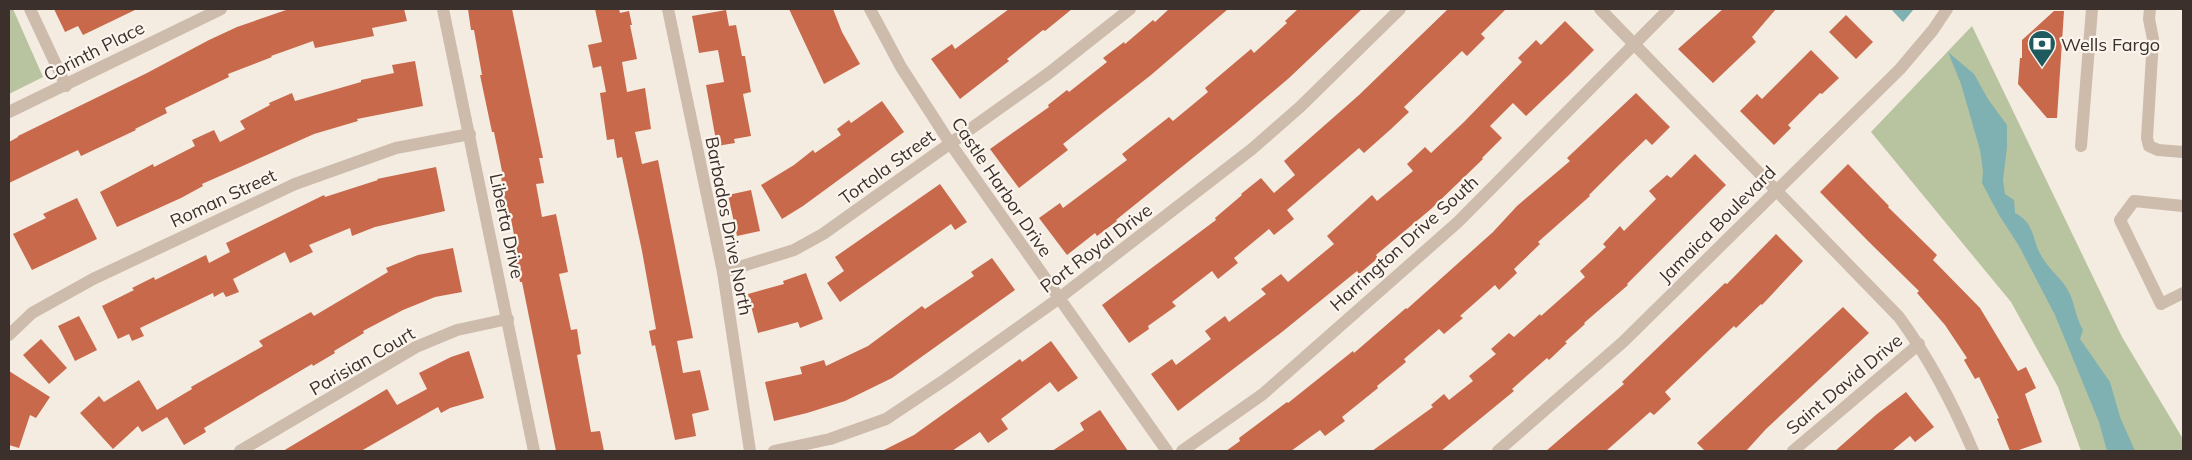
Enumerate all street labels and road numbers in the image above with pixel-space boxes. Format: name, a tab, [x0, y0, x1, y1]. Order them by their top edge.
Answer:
street label: Corinth Place	[40, 16, 148, 86]
street label: Castle Harbor Drive	[947, 113, 1057, 261]
street label: Tortola Street	[835, 125, 939, 209]
street label: Barbados Drive North	[700, 135, 758, 317]
street label: Jamaica Boulevard	[1654, 161, 1780, 287]
street label: Roman Street	[166, 163, 280, 233]
street label: Harrington Drive South	[1325, 170, 1483, 316]
street label: Liberta Drive	[485, 171, 529, 281]
street label: Port Royal Drive	[1035, 198, 1157, 298]
street label: Parisian Court	[305, 322, 419, 400]
street label: Saint David Drive	[1781, 329, 1907, 439]

